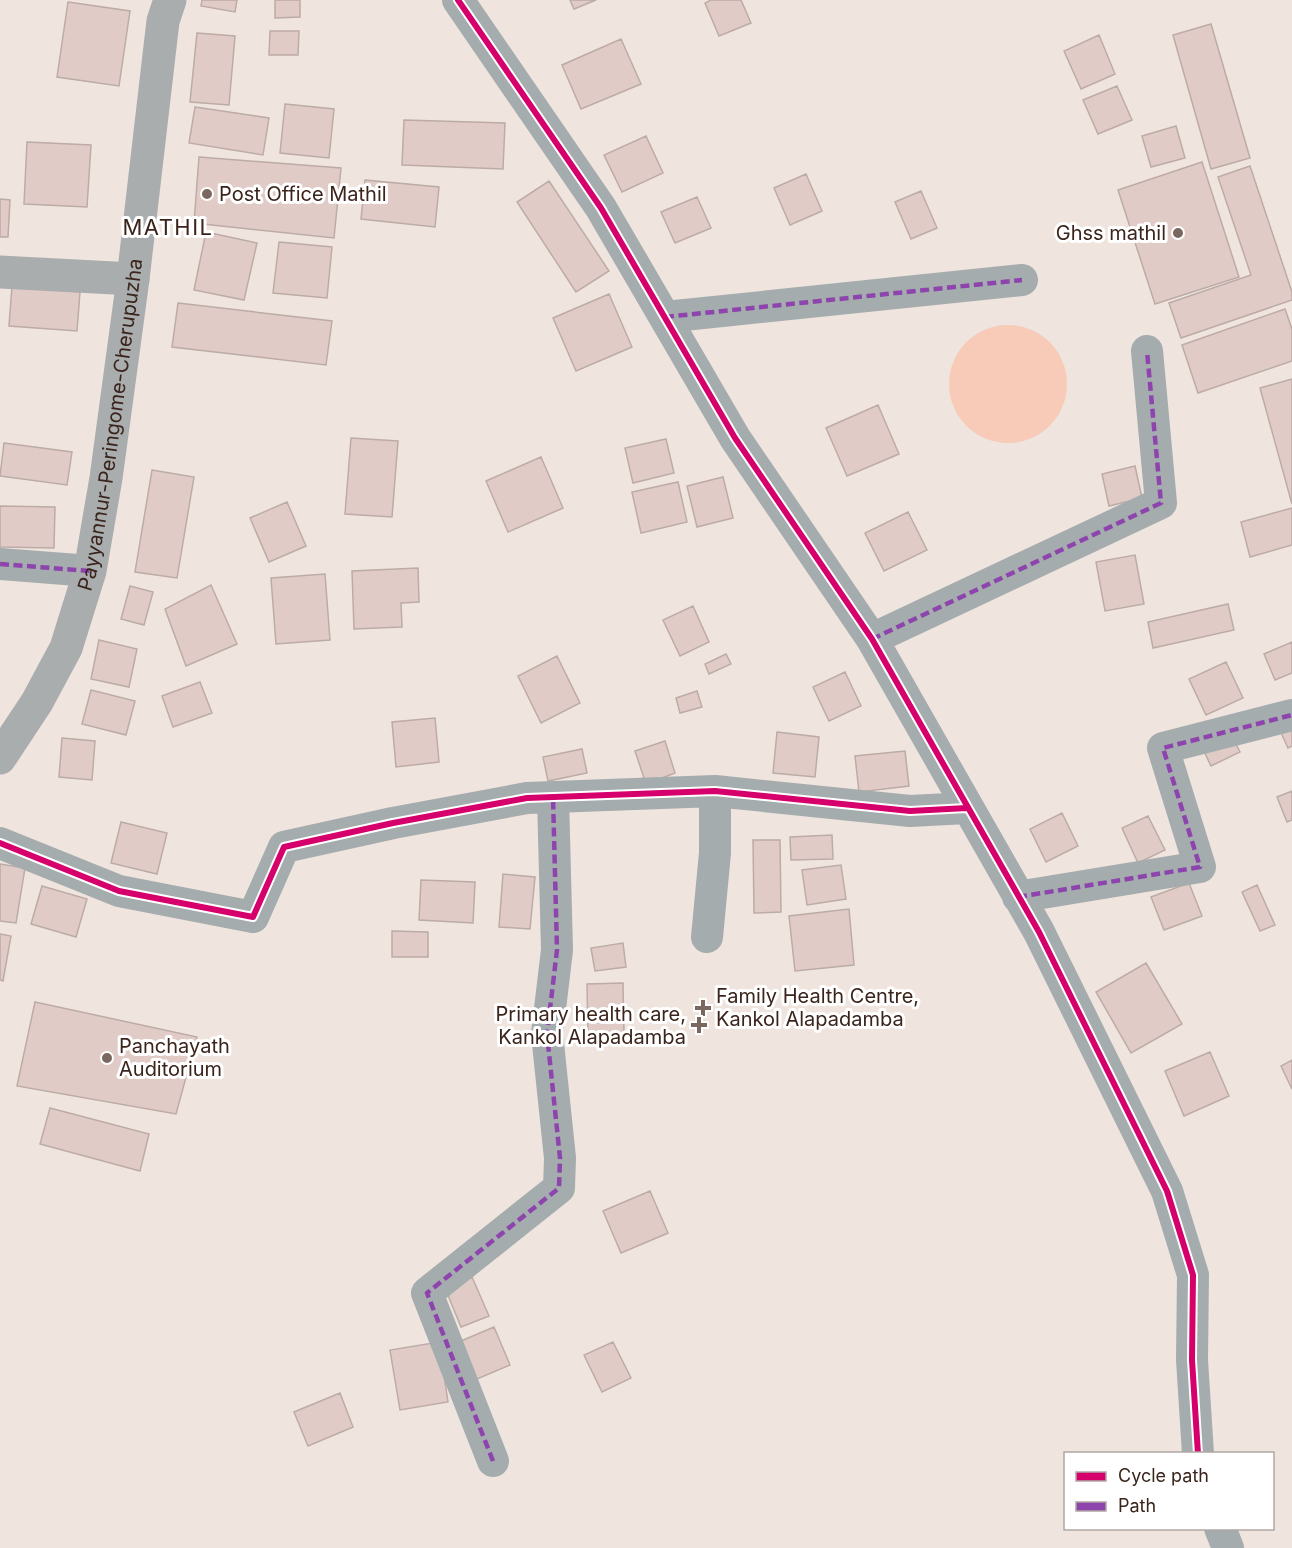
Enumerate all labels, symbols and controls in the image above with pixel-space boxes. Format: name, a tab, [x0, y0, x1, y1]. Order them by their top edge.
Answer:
place label: Post Office Mathil	[219, 182, 387, 206]
marker: Post Office Mathil	[200, 187, 214, 201]
district label: MATHIL	[122, 214, 214, 240]
place label: Ghss mathil	[1056, 221, 1166, 245]
marker: Ghss mathil	[1171, 226, 1185, 240]
street label: Payyannur-Peringome-Cherupuzha	[73, 257, 147, 594]
place label: Family Health Centre, Kankol Alapadamba	[716, 984, 919, 1031]
marker: Family Health Centre, Kankol Alapadamba	[694, 999, 712, 1017]
place label: Primary health care, Kankol Alapadamba	[496, 1002, 686, 1049]
marker: Primary health care, Kankol Alapadamba	[690, 1016, 708, 1034]
place label: Panchayath Auditorium	[119, 1034, 230, 1081]
marker: Panchayath Auditorium	[100, 1051, 114, 1065]
legend	[1064, 1452, 1274, 1530]
text: Cycle path	[1118, 1465, 1209, 1486]
text: Path	[1118, 1495, 1156, 1516]

